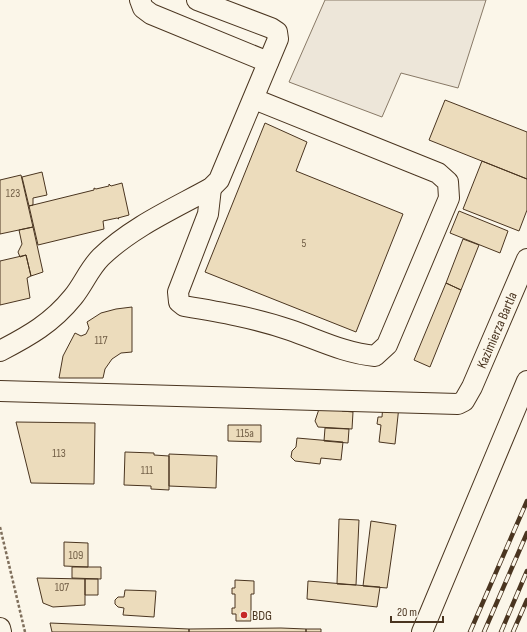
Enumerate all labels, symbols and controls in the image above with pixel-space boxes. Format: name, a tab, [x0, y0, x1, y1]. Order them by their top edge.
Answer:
house number: 123	[6, 186, 20, 201]
house number: 5	[302, 236, 307, 251]
street label: Kazimierza Bartla	[473, 290, 521, 371]
house number: 117	[94, 333, 108, 348]
house number: 115a	[236, 426, 254, 441]
house number: 113	[52, 446, 66, 461]
house number: 111	[141, 463, 154, 478]
house number: 109	[69, 548, 83, 563]
house number: 107	[55, 580, 69, 595]
scale bar	[391, 598, 443, 624]
text: 20 m	[397, 605, 417, 620]
place label: BDG	[252, 607, 272, 624]
marker: BDG	[239, 610, 249, 620]

